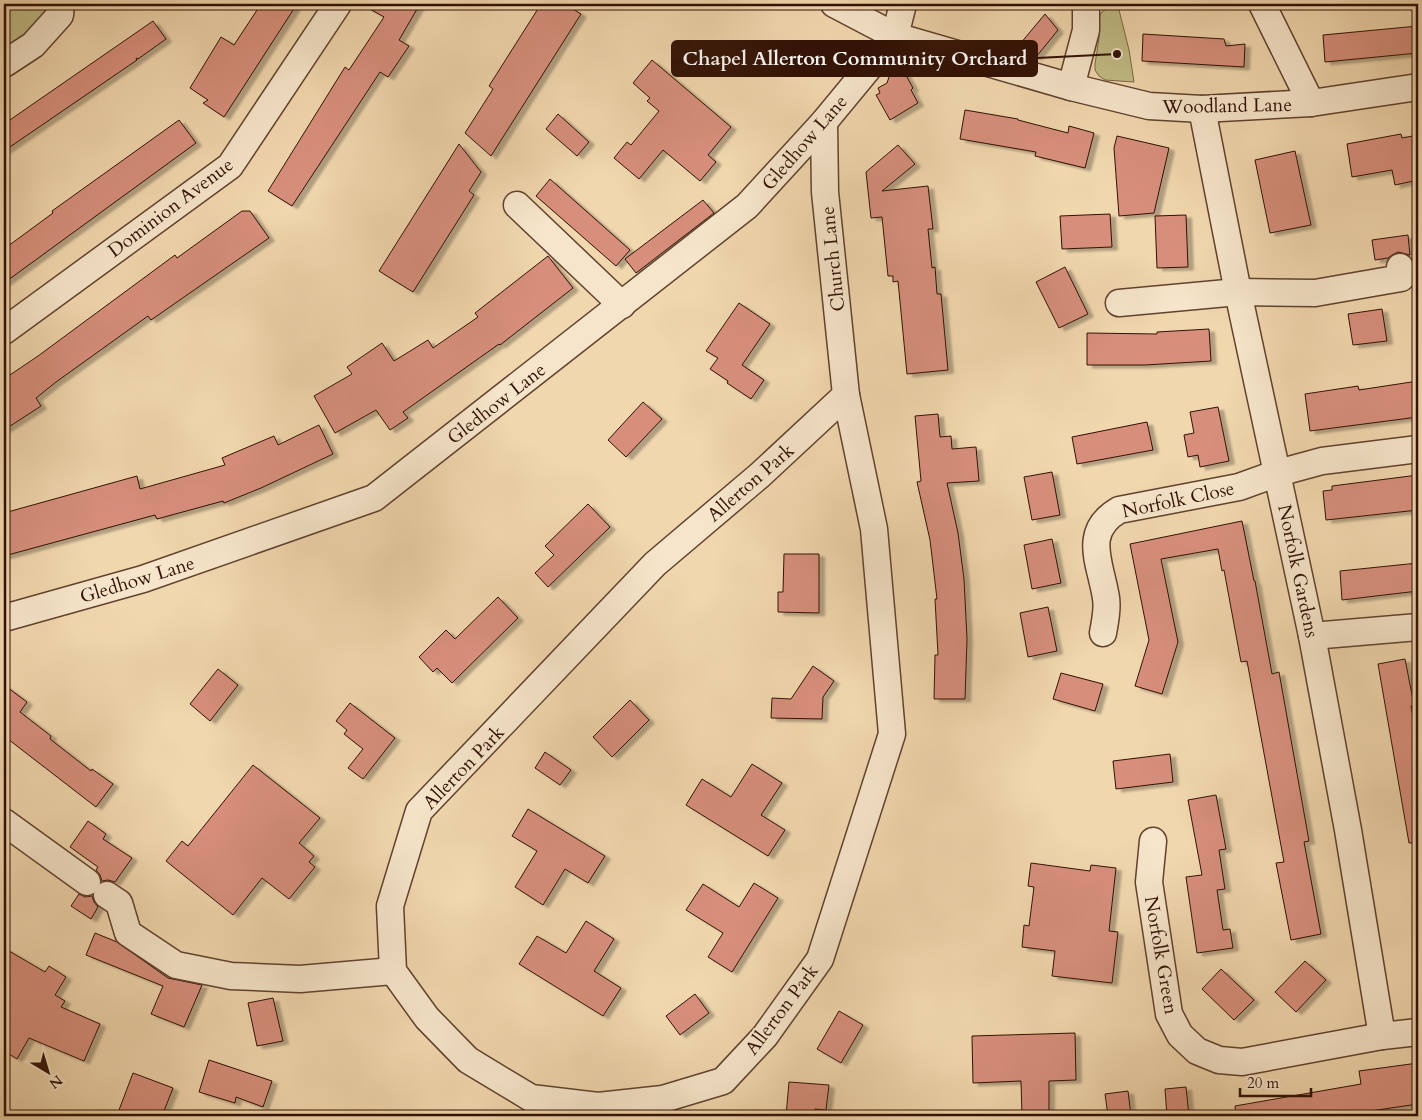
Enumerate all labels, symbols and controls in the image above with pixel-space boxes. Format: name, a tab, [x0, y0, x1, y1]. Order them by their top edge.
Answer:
callout: Chapel Allerton Community Orchard	[672, 41, 1037, 76]
text: Chapel Allerton Community Orchard	[683, 45, 1028, 72]
street label: Gledhow Lane	[756, 89, 854, 196]
street label: Woodland Lane	[1161, 92, 1292, 120]
street label: Dominion Avenue	[102, 152, 239, 264]
street label: Church Lane	[815, 205, 851, 313]
street label: Gledhow Lane	[442, 357, 551, 451]
street label: Allerton Park	[702, 437, 800, 528]
street label: Norfolk Close	[1120, 475, 1237, 525]
street label: Norfolk Gardens	[1271, 502, 1325, 640]
street label: Gledhow Lane	[77, 550, 198, 610]
street label: Allerton Park	[417, 719, 511, 815]
street label: Norfolk Green	[1138, 894, 1184, 1017]
street label: Allerton Park	[739, 958, 825, 1060]
north arrow	[22, 1048, 72, 1098]
scale bar	[1240, 1065, 1311, 1097]
text: N	[45, 1071, 66, 1093]
text: 20 m	[1247, 1073, 1279, 1093]

